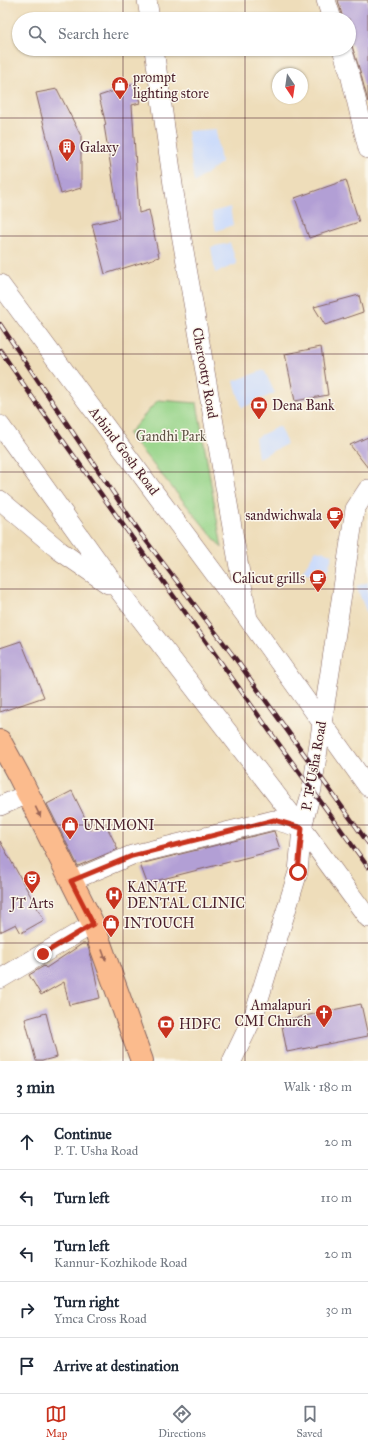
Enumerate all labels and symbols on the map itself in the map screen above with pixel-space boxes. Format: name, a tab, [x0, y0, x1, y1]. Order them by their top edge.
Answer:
north arrow	[272, 68, 308, 104]
place label: prompt lighting store	[132, 69, 209, 102]
shop icon: prompt lighting store	[110, 75, 130, 100]
building icon: Galaxy	[57, 137, 77, 162]
place label: Galaxy	[80, 139, 119, 156]
street label: Cherootty Road	[189, 326, 221, 420]
bank icon: Dena Bank	[249, 395, 269, 420]
place label: Dena Bank	[272, 397, 335, 414]
street label: Arbind Gosh Road	[85, 403, 163, 498]
park label: Gandhi Park	[136, 428, 207, 445]
cafe icon: sandwichwala	[325, 505, 345, 530]
place label: sandwichwala	[245, 507, 322, 524]
cafe icon: Calicut grills	[308, 568, 328, 593]
place label: Calicut grills	[232, 570, 305, 587]
street label: P. T. Usha Road	[298, 720, 330, 812]
one-way arrow	[34, 807, 41, 818]
shop icon: UNIMONI	[60, 815, 80, 840]
place label: UNIMONI	[83, 817, 155, 834]
route start	[289, 863, 307, 881]
theatre icon: JT Arts	[22, 869, 42, 894]
place label: KANATE DENTAL CLINIC	[127, 879, 245, 912]
hospital icon: KANATE DENTAL CLINIC	[104, 885, 124, 910]
place label: JT Arts	[8, 895, 54, 913]
shop icon: INTOUCH	[101, 913, 121, 938]
place label: INTOUCH	[124, 915, 195, 932]
route end	[34, 945, 52, 963]
one-way arrow	[102, 950, 108, 962]
place label: Amalapuri CMI Church	[234, 997, 311, 1030]
church icon: Amalapuri CMI Church	[314, 1003, 334, 1028]
bank icon: HDFC	[156, 1014, 176, 1039]
place label: HDFC	[179, 1016, 221, 1033]

